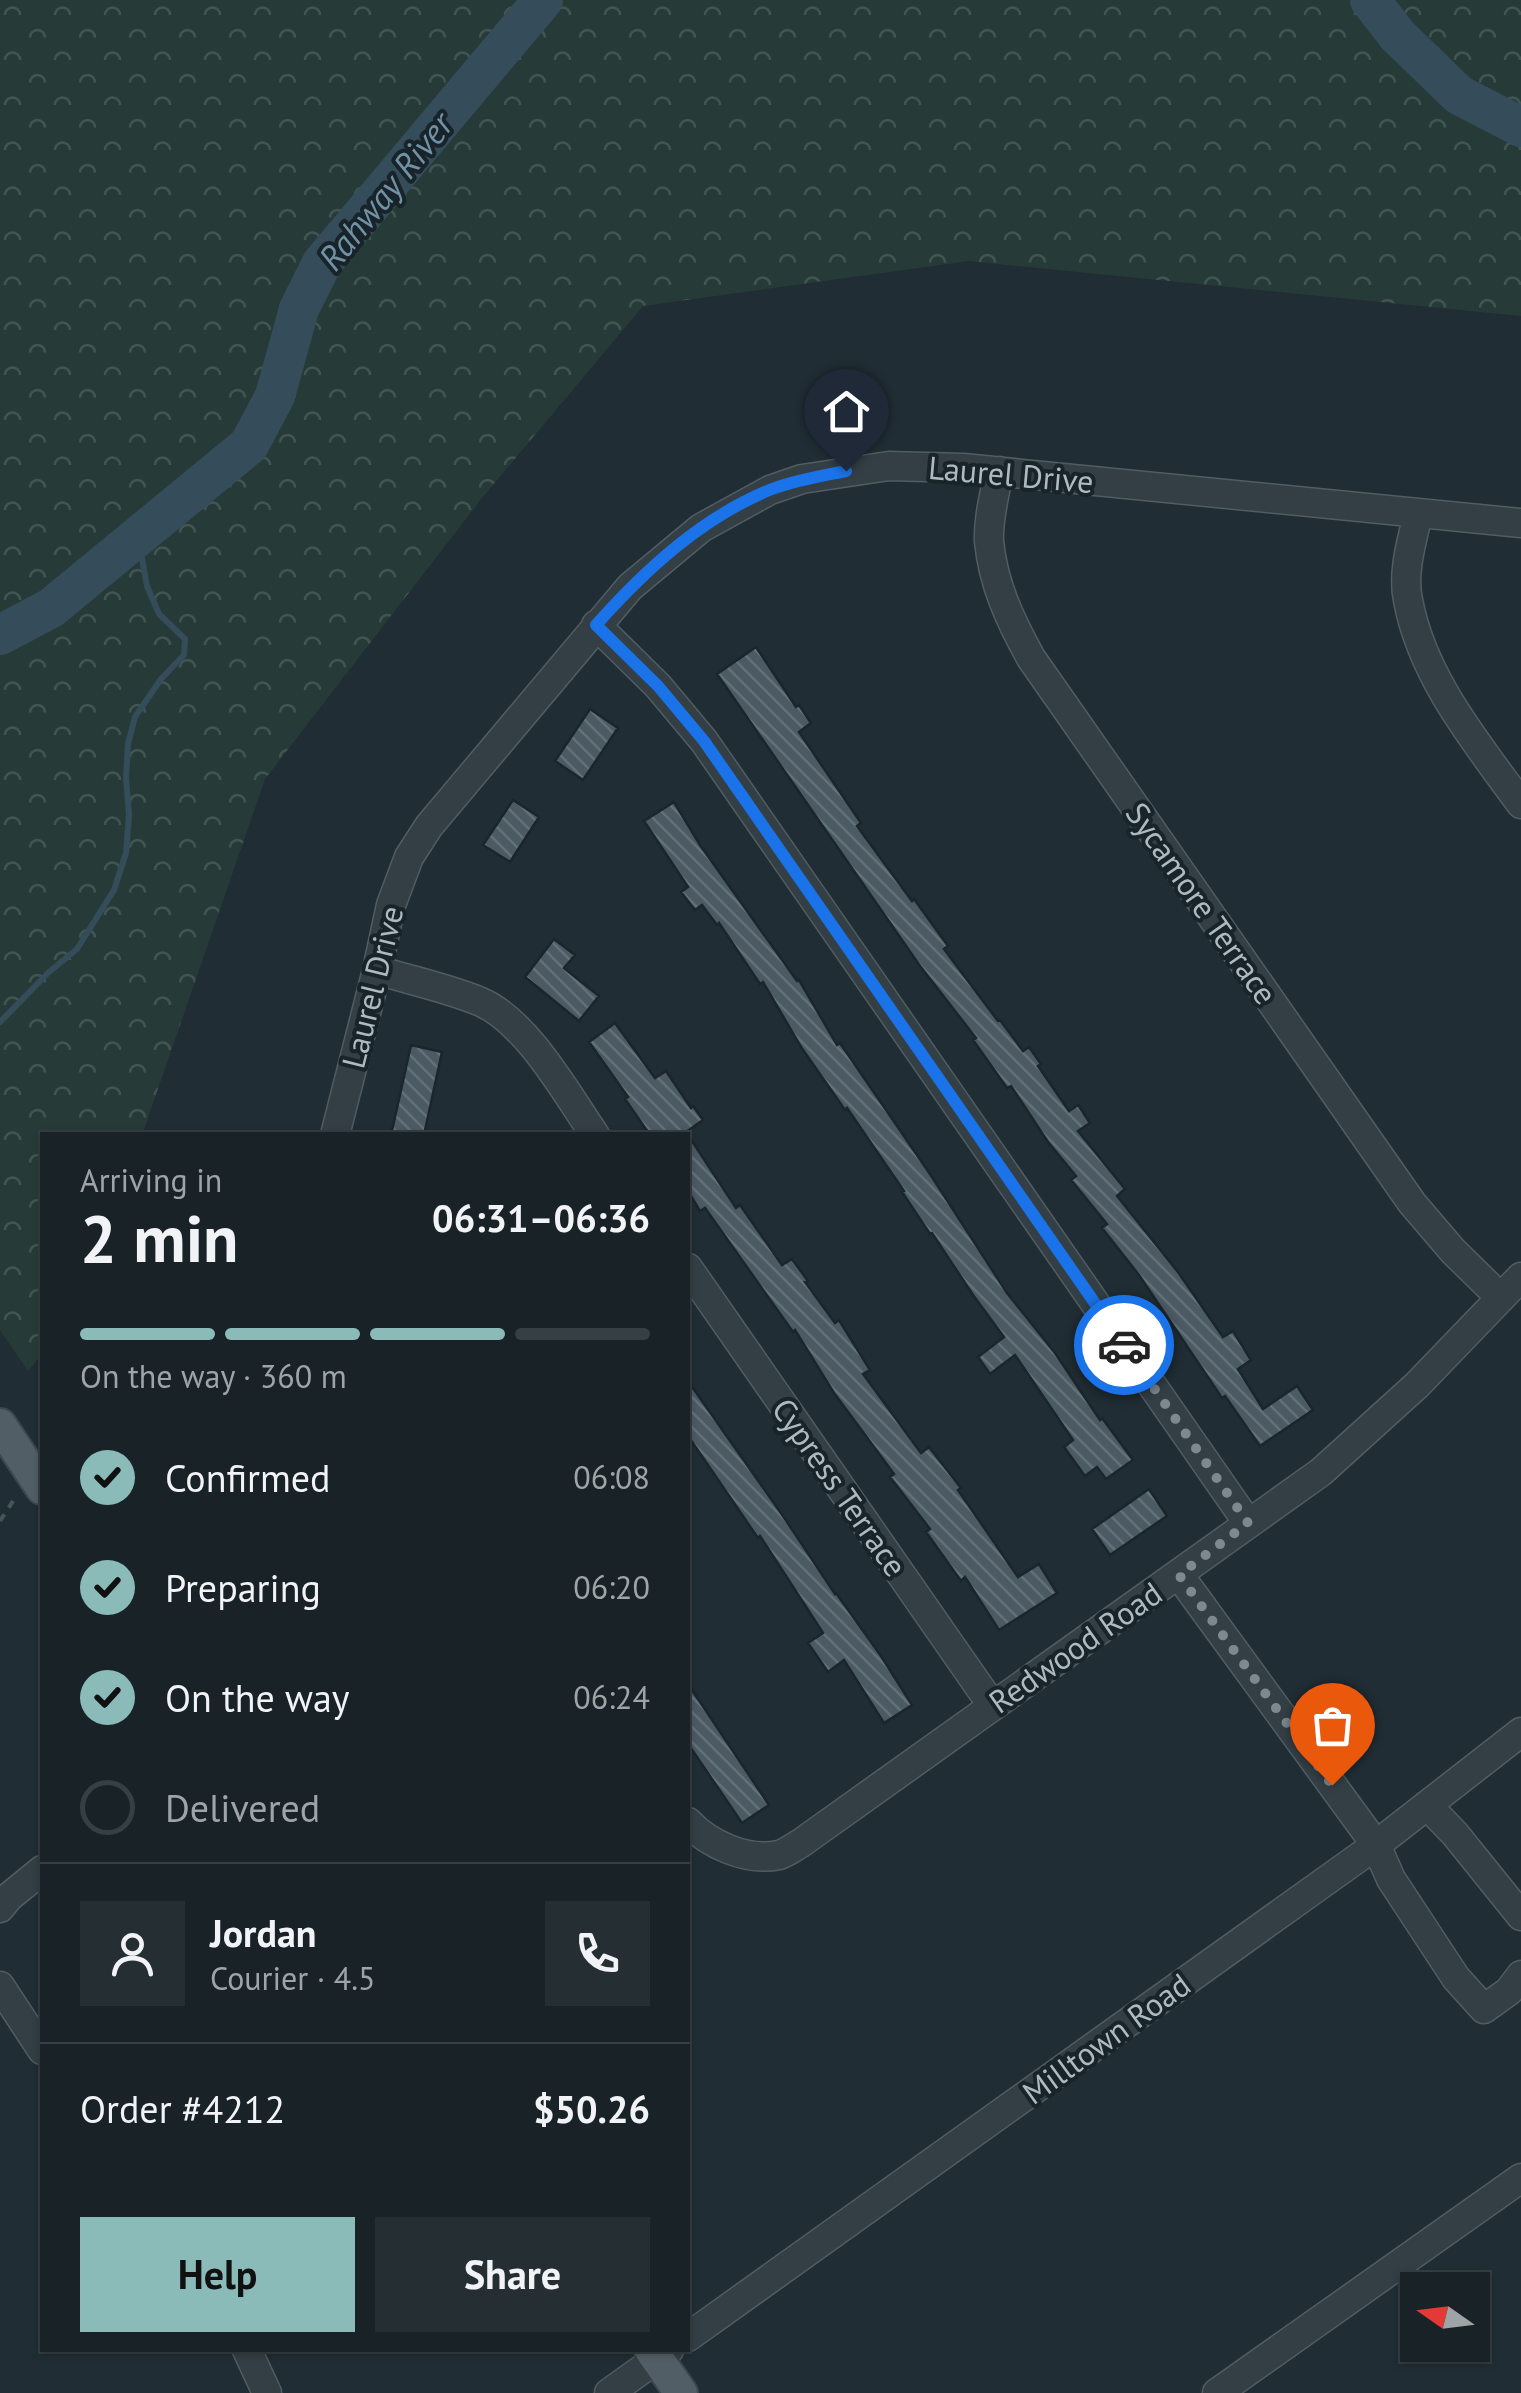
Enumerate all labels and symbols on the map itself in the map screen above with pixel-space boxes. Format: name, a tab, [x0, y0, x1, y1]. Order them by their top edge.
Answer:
water label: Rahway River	[307, 101, 464, 279]
pin	[804, 369, 889, 472]
street label: Laurel Drive	[927, 446, 1095, 502]
street label: Sycamore Terrace	[1117, 794, 1287, 1012]
street label: Laurel Drive	[332, 901, 412, 1073]
courier	[1074, 1295, 1174, 1395]
street label: Cypress Terrace	[763, 1390, 917, 1584]
street label: Redwood Road	[980, 1572, 1170, 1722]
pin	[1290, 1683, 1375, 1786]
street label: Milltown Road	[1014, 1963, 1198, 2113]
north arrow	[1400, 2272, 1490, 2362]

